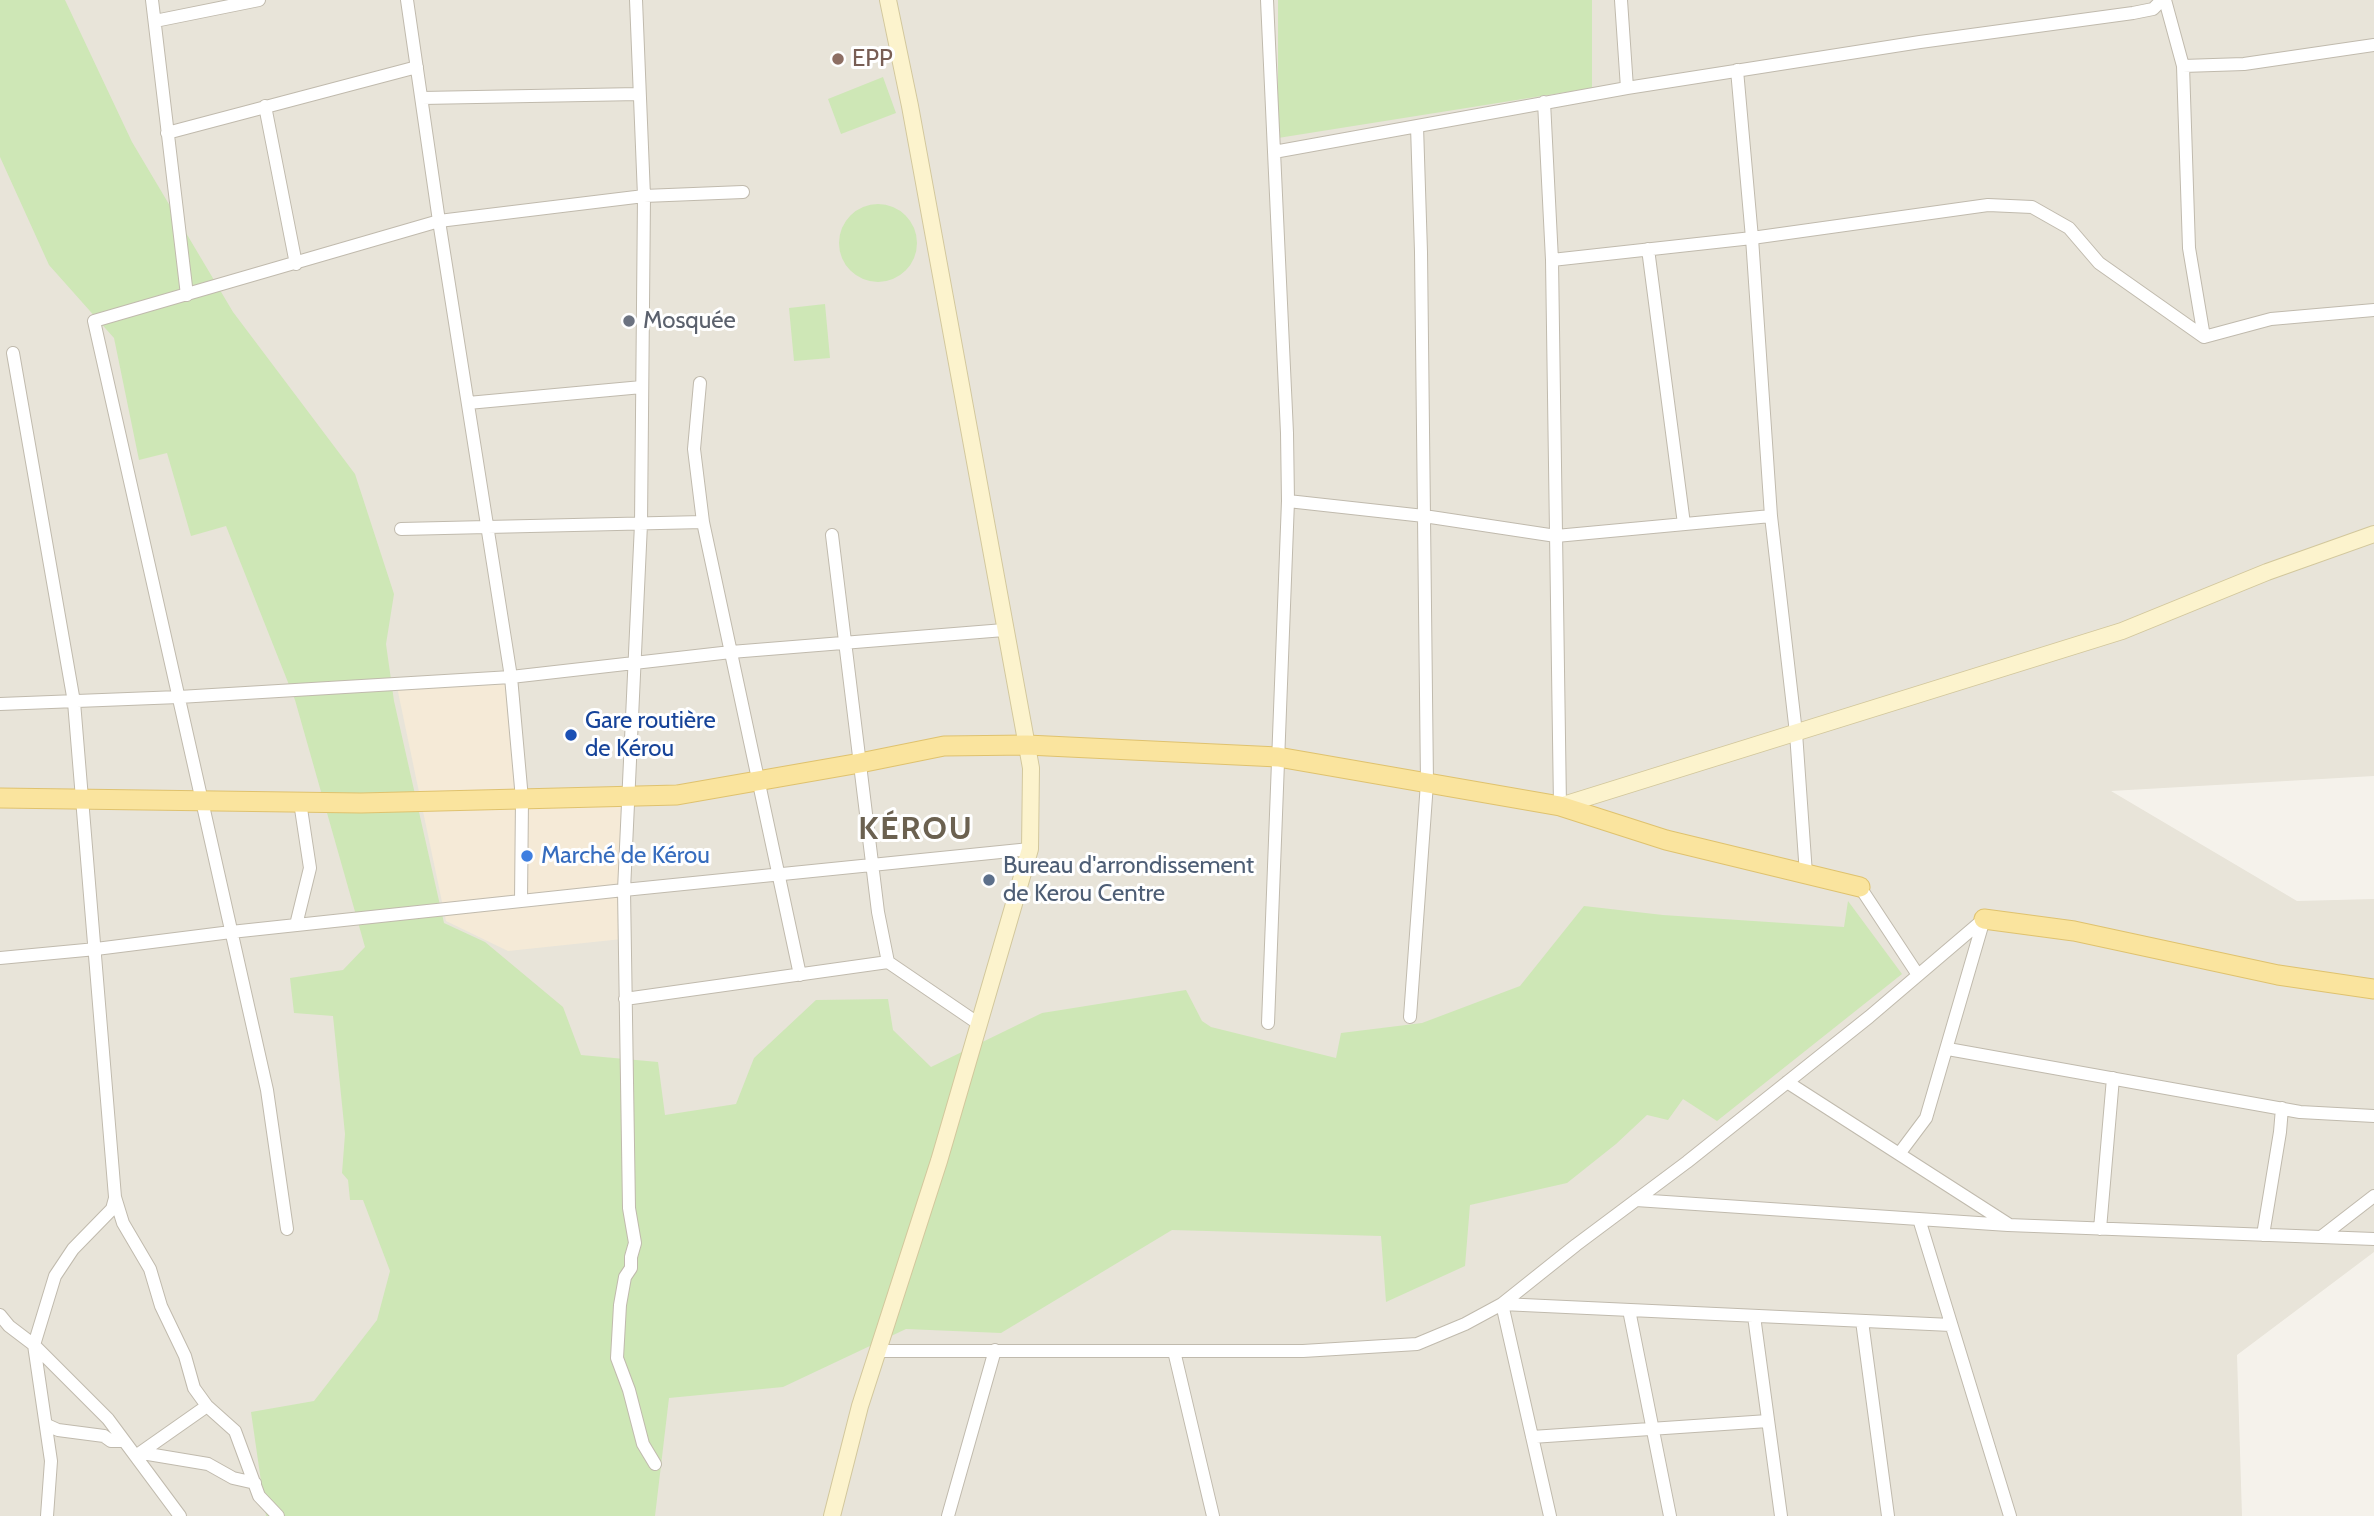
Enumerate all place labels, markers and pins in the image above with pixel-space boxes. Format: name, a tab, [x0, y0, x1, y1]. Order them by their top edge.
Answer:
place label: EPP	[852, 45, 893, 73]
marker: EPP	[830, 51, 846, 67]
place label: Mosquée	[643, 307, 736, 335]
marker: Mosquée	[621, 313, 637, 329]
place label: Gare routière de Kérou	[585, 707, 716, 763]
marker: Gare routière de Kérou	[563, 727, 579, 743]
place label: Marché de Kérou	[541, 842, 710, 870]
marker: Marché de Kérou	[519, 848, 535, 864]
place label: Bureau d'arrondissement de Kerou Centre	[1003, 852, 1254, 908]
marker: Bureau d'arrondissement de Kerou Centre	[981, 872, 997, 888]

